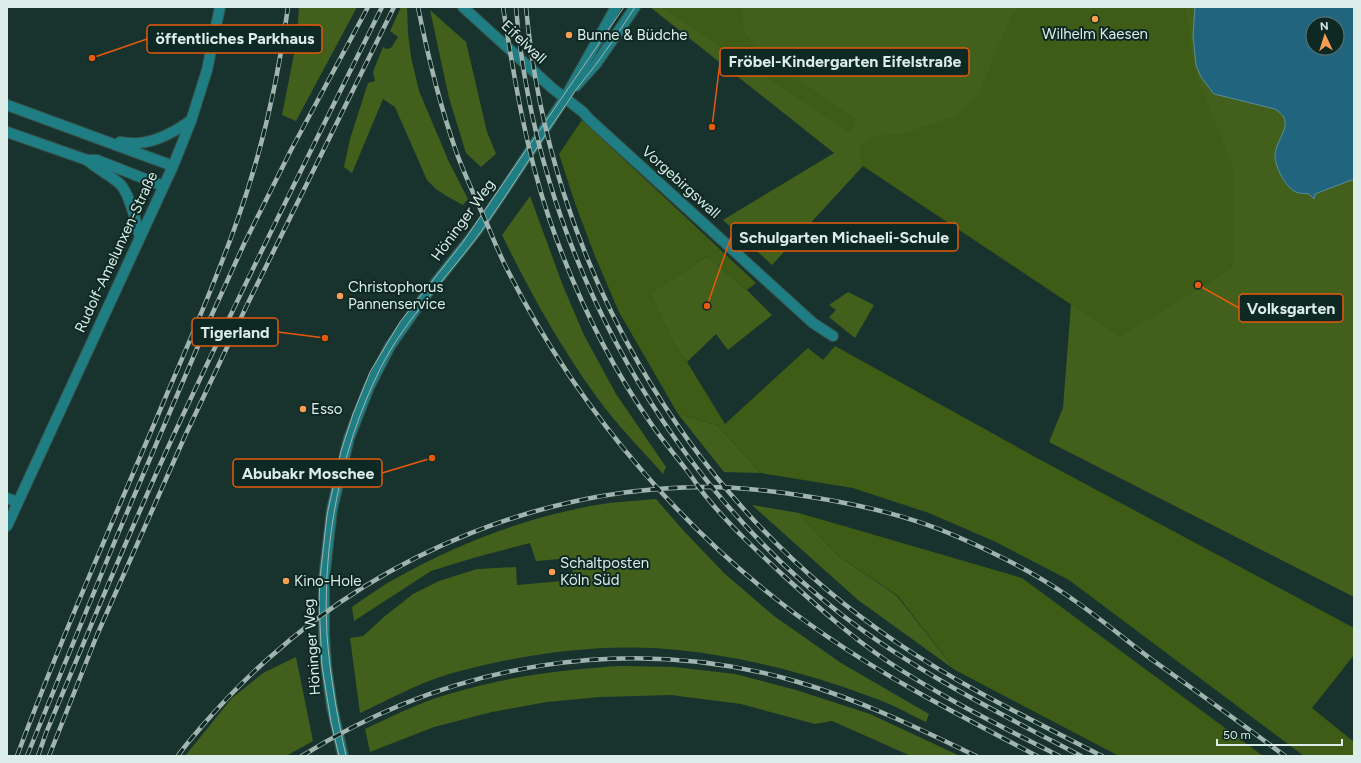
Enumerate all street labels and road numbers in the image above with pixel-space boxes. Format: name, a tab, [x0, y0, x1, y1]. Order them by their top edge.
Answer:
street label: Eifelwall	[498, 17, 550, 67]
street label: Vorgebirgswall	[638, 142, 724, 222]
street label: Rudolf-Amelunxen-Straße	[71, 169, 161, 335]
street label: Höninger Weg	[427, 176, 499, 264]
street label: Höninger Weg	[300, 598, 324, 696]

